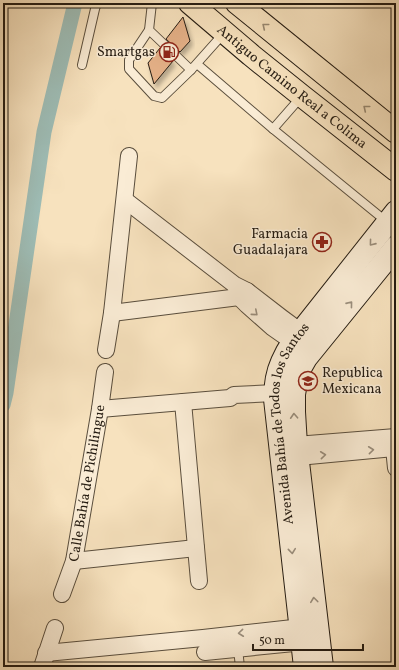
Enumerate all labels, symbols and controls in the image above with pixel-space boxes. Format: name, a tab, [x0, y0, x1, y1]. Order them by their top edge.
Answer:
street label: Antiguo Camino Real a Colima	[213, 20, 371, 153]
one-way arrow	[262, 24, 269, 31]
fuel station icon: Smartgas	[158, 41, 180, 63]
place label: Smartgas	[97, 43, 155, 62]
one-way arrow	[363, 105, 370, 112]
place label: Farmacia Guadalajara	[233, 225, 308, 260]
pharmacy icon: Farmacia Guadalajara	[311, 231, 333, 253]
one-way arrow	[369, 238, 376, 245]
one-way arrow	[346, 301, 353, 308]
one-way arrow	[251, 308, 258, 315]
street label: Avenida Bahía de Todos los Santos	[265, 319, 314, 525]
place label: Republica Mexicana	[322, 364, 383, 399]
school or university icon: Republica Mexicana	[297, 370, 319, 392]
street label: Calle Bahía de Pichilingue	[65, 403, 110, 563]
one-way arrow	[290, 413, 298, 419]
one-way arrow	[368, 446, 374, 455]
one-way arrow	[320, 450, 326, 459]
one-way arrow	[287, 548, 296, 554]
one-way arrow	[310, 597, 319, 603]
scale bar	[253, 626, 363, 652]
one-way arrow	[238, 629, 244, 638]
text: 50 m	[259, 633, 285, 649]

